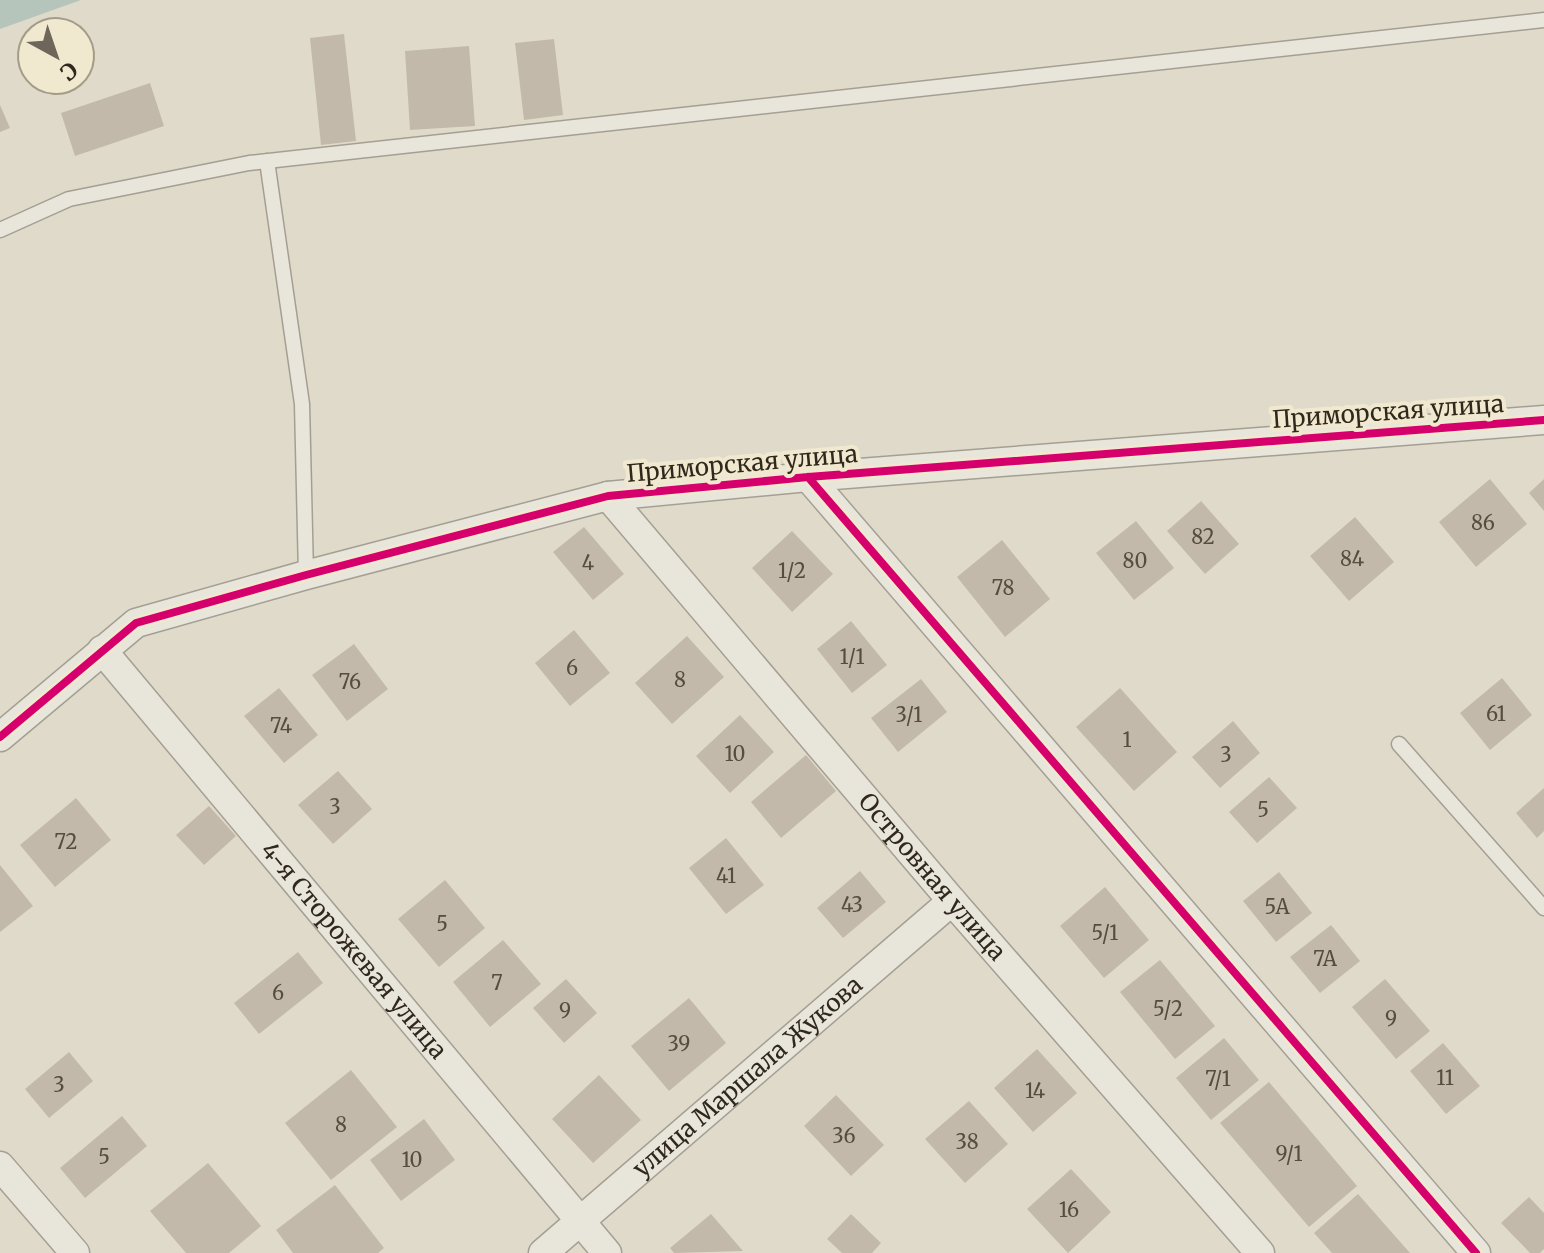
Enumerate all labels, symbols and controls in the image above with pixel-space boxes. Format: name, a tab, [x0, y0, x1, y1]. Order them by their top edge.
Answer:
north arrow	[16, 16, 96, 96]
text: С	[54, 56, 83, 87]
street label: Приморская улица	[1271, 388, 1505, 435]
street label: Приморская улица	[625, 438, 859, 489]
house number: 86	[1471, 510, 1495, 535]
house number: 82	[1191, 524, 1215, 549]
house number: 84	[1340, 546, 1364, 571]
house number: 80	[1123, 548, 1147, 573]
house number: 4	[582, 550, 594, 575]
house number: 1/2	[778, 558, 806, 583]
house number: 78	[992, 575, 1014, 600]
house number: 1/1	[840, 644, 865, 669]
house number: 6	[566, 655, 578, 680]
house number: 8	[674, 667, 686, 692]
house number: 76	[339, 669, 361, 694]
house number: 61	[1486, 701, 1506, 726]
house number: 3/1	[896, 702, 922, 727]
house number: 74	[270, 713, 292, 738]
house number: 1	[1122, 727, 1132, 752]
house number: 10	[724, 741, 746, 766]
house number: 3	[1220, 742, 1232, 767]
street label: Островная улица	[852, 786, 1013, 967]
house number: 3	[329, 794, 341, 819]
house number: 5	[1257, 797, 1269, 822]
house number: 72	[55, 829, 77, 854]
street label: 4-я Сторожевая улица	[254, 835, 454, 1065]
house number: 41	[716, 863, 736, 888]
house number: 43	[841, 892, 863, 917]
house number: 5А	[1264, 894, 1290, 919]
house number: 5	[436, 911, 448, 936]
house number: 5/1	[1092, 920, 1118, 945]
house number: 7А	[1313, 946, 1338, 971]
street label: улица Маршала Жукова	[626, 969, 869, 1184]
house number: 7	[491, 970, 503, 995]
house number: 6	[272, 980, 284, 1005]
house number: 5/2	[1153, 996, 1183, 1021]
house number: 9	[559, 998, 571, 1023]
house number: 9	[1385, 1006, 1397, 1031]
house number: 39	[668, 1031, 690, 1056]
house number: 11	[1436, 1065, 1454, 1090]
house number: 7/1	[1205, 1066, 1231, 1091]
house number: 3	[53, 1072, 65, 1097]
house number: 14	[1025, 1078, 1045, 1103]
house number: 8	[335, 1112, 347, 1137]
house number: 36	[832, 1123, 856, 1148]
house number: 38	[955, 1129, 979, 1154]
house number: 9/1	[1276, 1141, 1303, 1166]
house number: 5	[98, 1144, 110, 1169]
house number: 10	[401, 1147, 423, 1172]
house number: 16	[1059, 1197, 1079, 1222]

